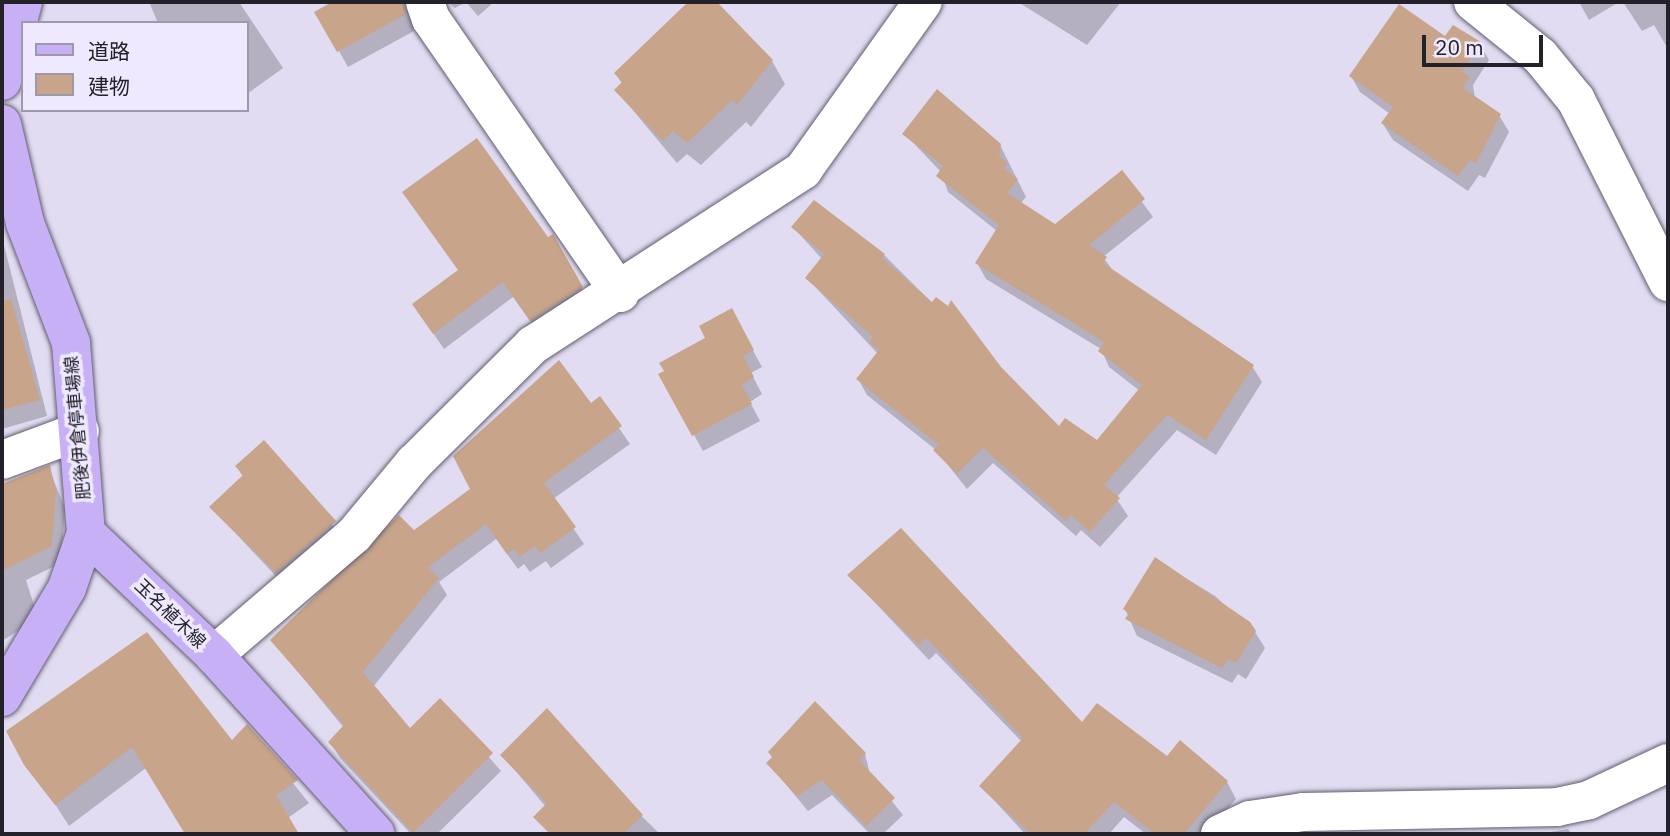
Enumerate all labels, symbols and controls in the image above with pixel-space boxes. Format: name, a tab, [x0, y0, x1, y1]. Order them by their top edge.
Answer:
legend	[21, 21, 248, 112]
scale bar	[1425, 21, 1546, 65]
text: 20 m	[1435, 33, 1484, 61]
text: 道路	[88, 37, 130, 65]
text: 建物	[88, 72, 130, 100]
street label: 肥後伊倉停車場線	[61, 355, 95, 501]
street label: 玉名植木線	[130, 575, 210, 653]

